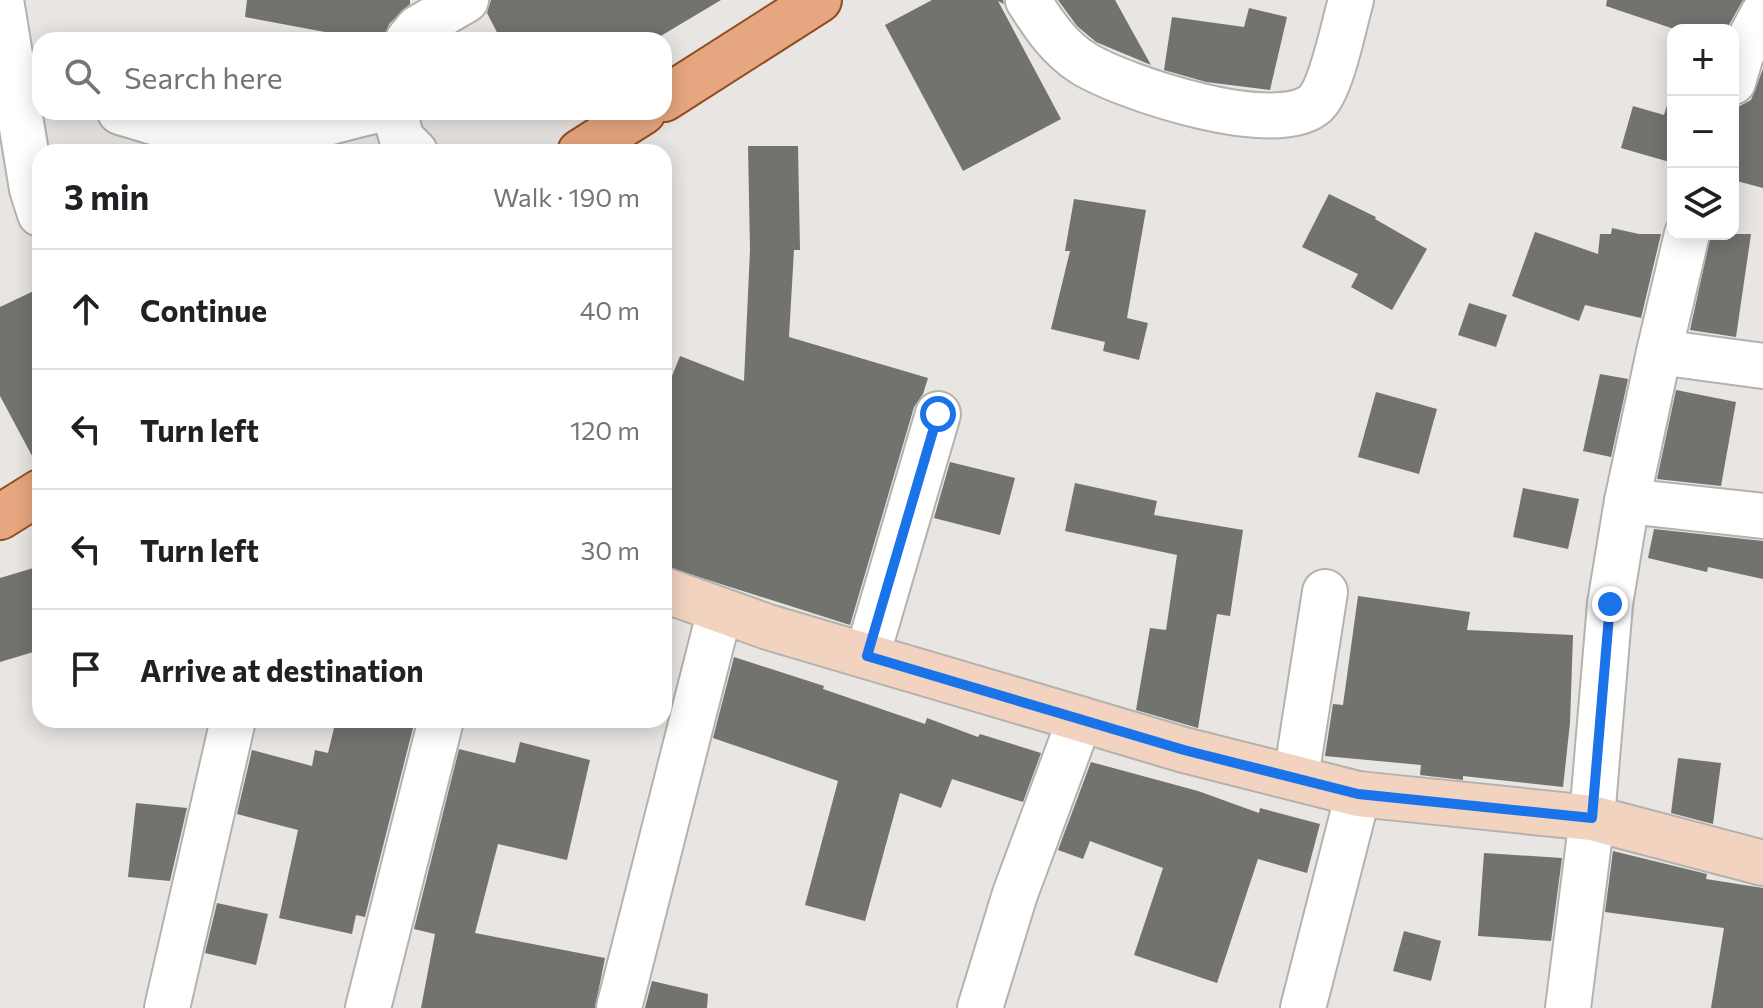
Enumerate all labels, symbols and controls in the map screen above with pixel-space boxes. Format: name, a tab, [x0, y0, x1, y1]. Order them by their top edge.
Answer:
map controls	[1667, 24, 1739, 240]
button: +	[1667, 24, 1739, 96]
search box	[32, 32, 672, 120]
icon: search	[60, 54, 104, 98]
text: Search here	[124, 58, 283, 95]
button: −	[1667, 96, 1739, 168]
button: layers	[1667, 168, 1739, 240]
text: 3 min	[64, 175, 149, 217]
text: Walk · 190 m	[493, 181, 640, 212]
icon: ahead	[64, 287, 108, 331]
text: Continue	[140, 291, 267, 328]
text: 40 m	[580, 294, 640, 325]
route start	[920, 396, 956, 432]
icon: left	[64, 407, 108, 451]
text: Turn left	[140, 411, 259, 448]
text: 120 m	[570, 414, 640, 445]
icon: left	[64, 527, 108, 571]
text: Turn left	[140, 531, 259, 568]
text: 30 m	[581, 534, 640, 565]
route end	[1592, 586, 1628, 622]
icon: arrive	[64, 647, 108, 691]
text: Arrive at destination	[140, 651, 424, 688]

